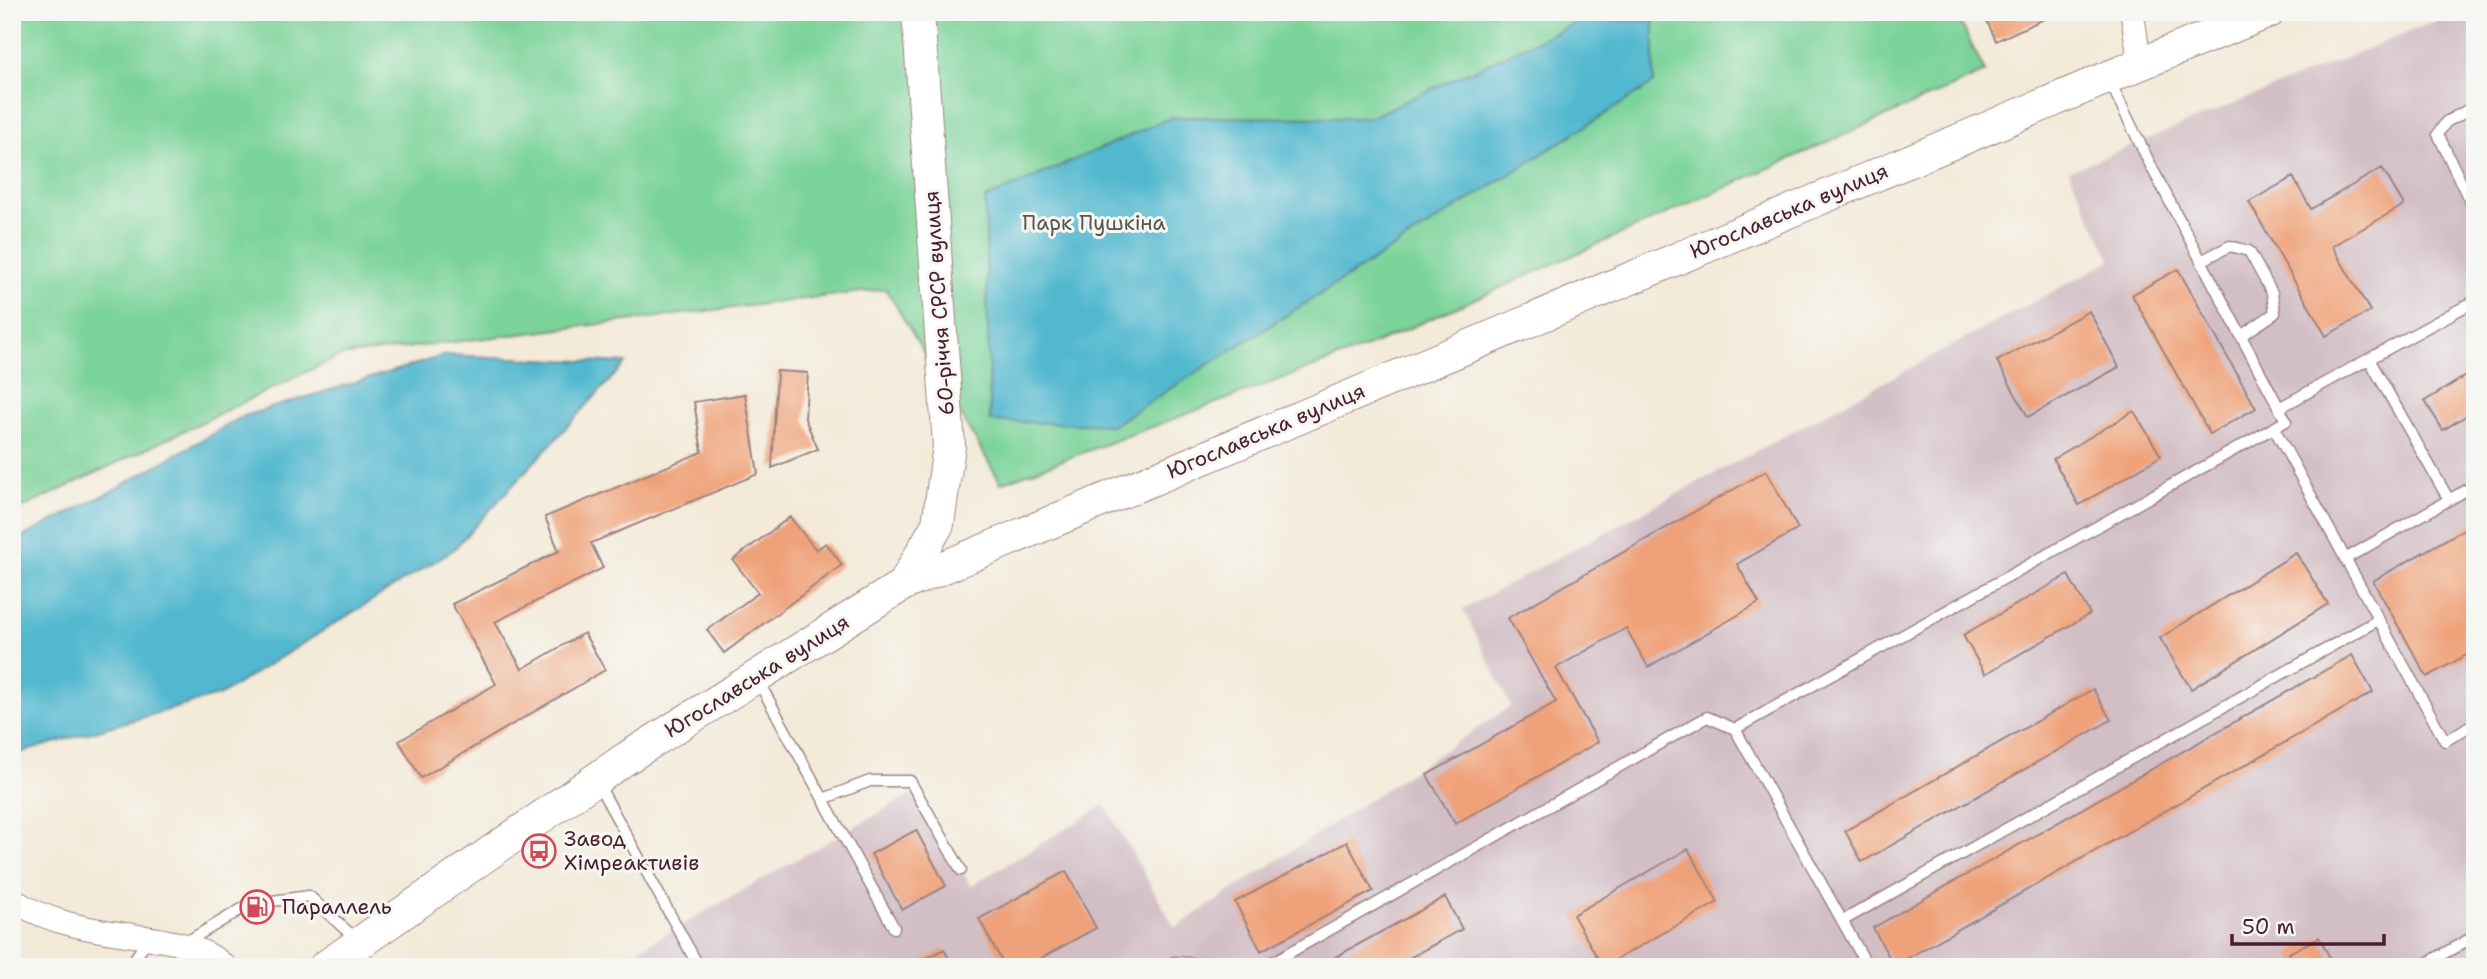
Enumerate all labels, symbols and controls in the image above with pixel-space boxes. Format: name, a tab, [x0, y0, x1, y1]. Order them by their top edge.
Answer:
street label: Югославська вулиця	[1686, 157, 1892, 265]
street label: 60-річчя СРСР вулиця	[917, 190, 961, 416]
park label: Парк Пушкіна	[1022, 209, 1166, 237]
street label: Югославська вулиця	[1163, 377, 1369, 485]
street label: Югославська вулиця	[659, 608, 855, 744]
place label: Завод Хімреактивів	[564, 825, 699, 877]
bus stop icon: Завод Хімреактивів	[520, 832, 558, 870]
fuel station icon: Параллель	[238, 888, 276, 926]
place label: Параллель	[282, 893, 392, 921]
scale bar	[2232, 902, 2384, 946]
text: 50 m	[2242, 913, 2295, 941]

